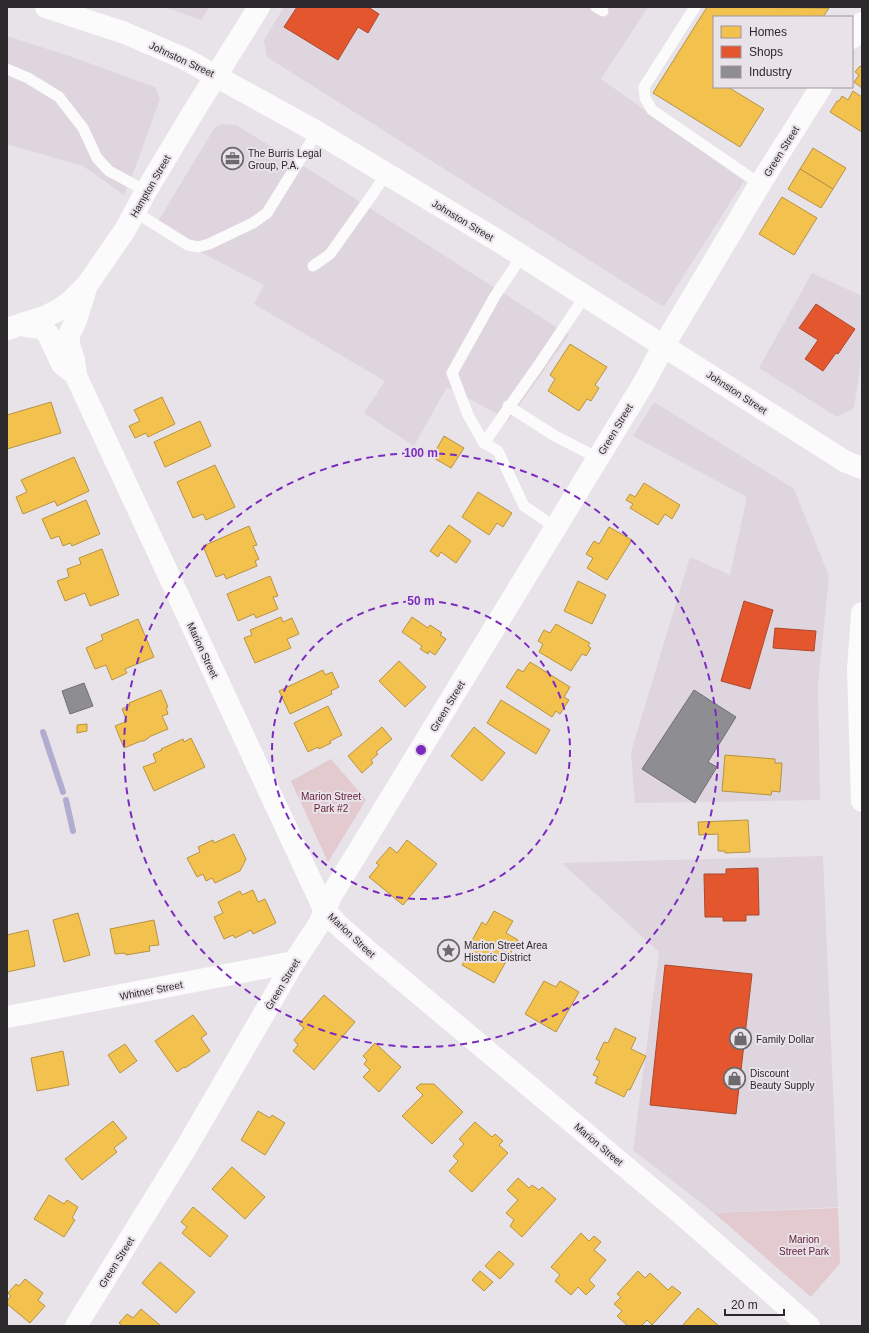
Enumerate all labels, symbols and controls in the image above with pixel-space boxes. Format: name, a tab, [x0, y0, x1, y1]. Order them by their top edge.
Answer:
legend	[713, 16, 853, 88]
text: Homes	[749, 25, 787, 39]
street label: Johnston Street	[148, 40, 216, 79]
text: Shops	[749, 45, 783, 59]
text: Industry	[749, 65, 792, 79]
street label: Green Street	[762, 124, 801, 178]
office icon: The Burris Legal Group, P.A.	[220, 146, 246, 172]
place label: The Burris Legal Group, P.A.	[248, 148, 321, 171]
street label: Hampton Street	[128, 153, 173, 219]
street label: Johnston Street	[430, 198, 496, 243]
street label: Johnston Street	[704, 369, 769, 416]
street label: Green Street	[596, 402, 635, 457]
text: 100 m	[404, 446, 438, 460]
text: 50 m	[407, 594, 435, 608]
street label: Marion Street	[185, 621, 220, 680]
street label: Green Street	[428, 679, 467, 734]
centre of rings	[414, 743, 428, 757]
park label: Marion Street Park #2	[301, 791, 361, 814]
street label: Marion Street	[326, 911, 378, 960]
place icon: Marion Street Area Historic District	[435, 938, 461, 964]
place label: Marion Street Area Historic District	[464, 940, 548, 963]
street label: Green Street	[263, 957, 302, 1012]
street label: Whitner Street	[119, 979, 184, 1002]
shop icon: Family Dollar	[727, 1026, 753, 1052]
place label: Family Dollar	[756, 1034, 815, 1045]
shop icon: Discount Beauty Supply	[721, 1066, 747, 1092]
place label: Discount Beauty Supply	[750, 1068, 815, 1091]
street label: Marion Street	[572, 1121, 625, 1168]
park label: Marion Street Park	[779, 1234, 830, 1257]
street label: Green Street	[97, 1235, 136, 1289]
scale bar	[725, 1291, 784, 1317]
text: 20 m	[731, 1298, 758, 1312]

